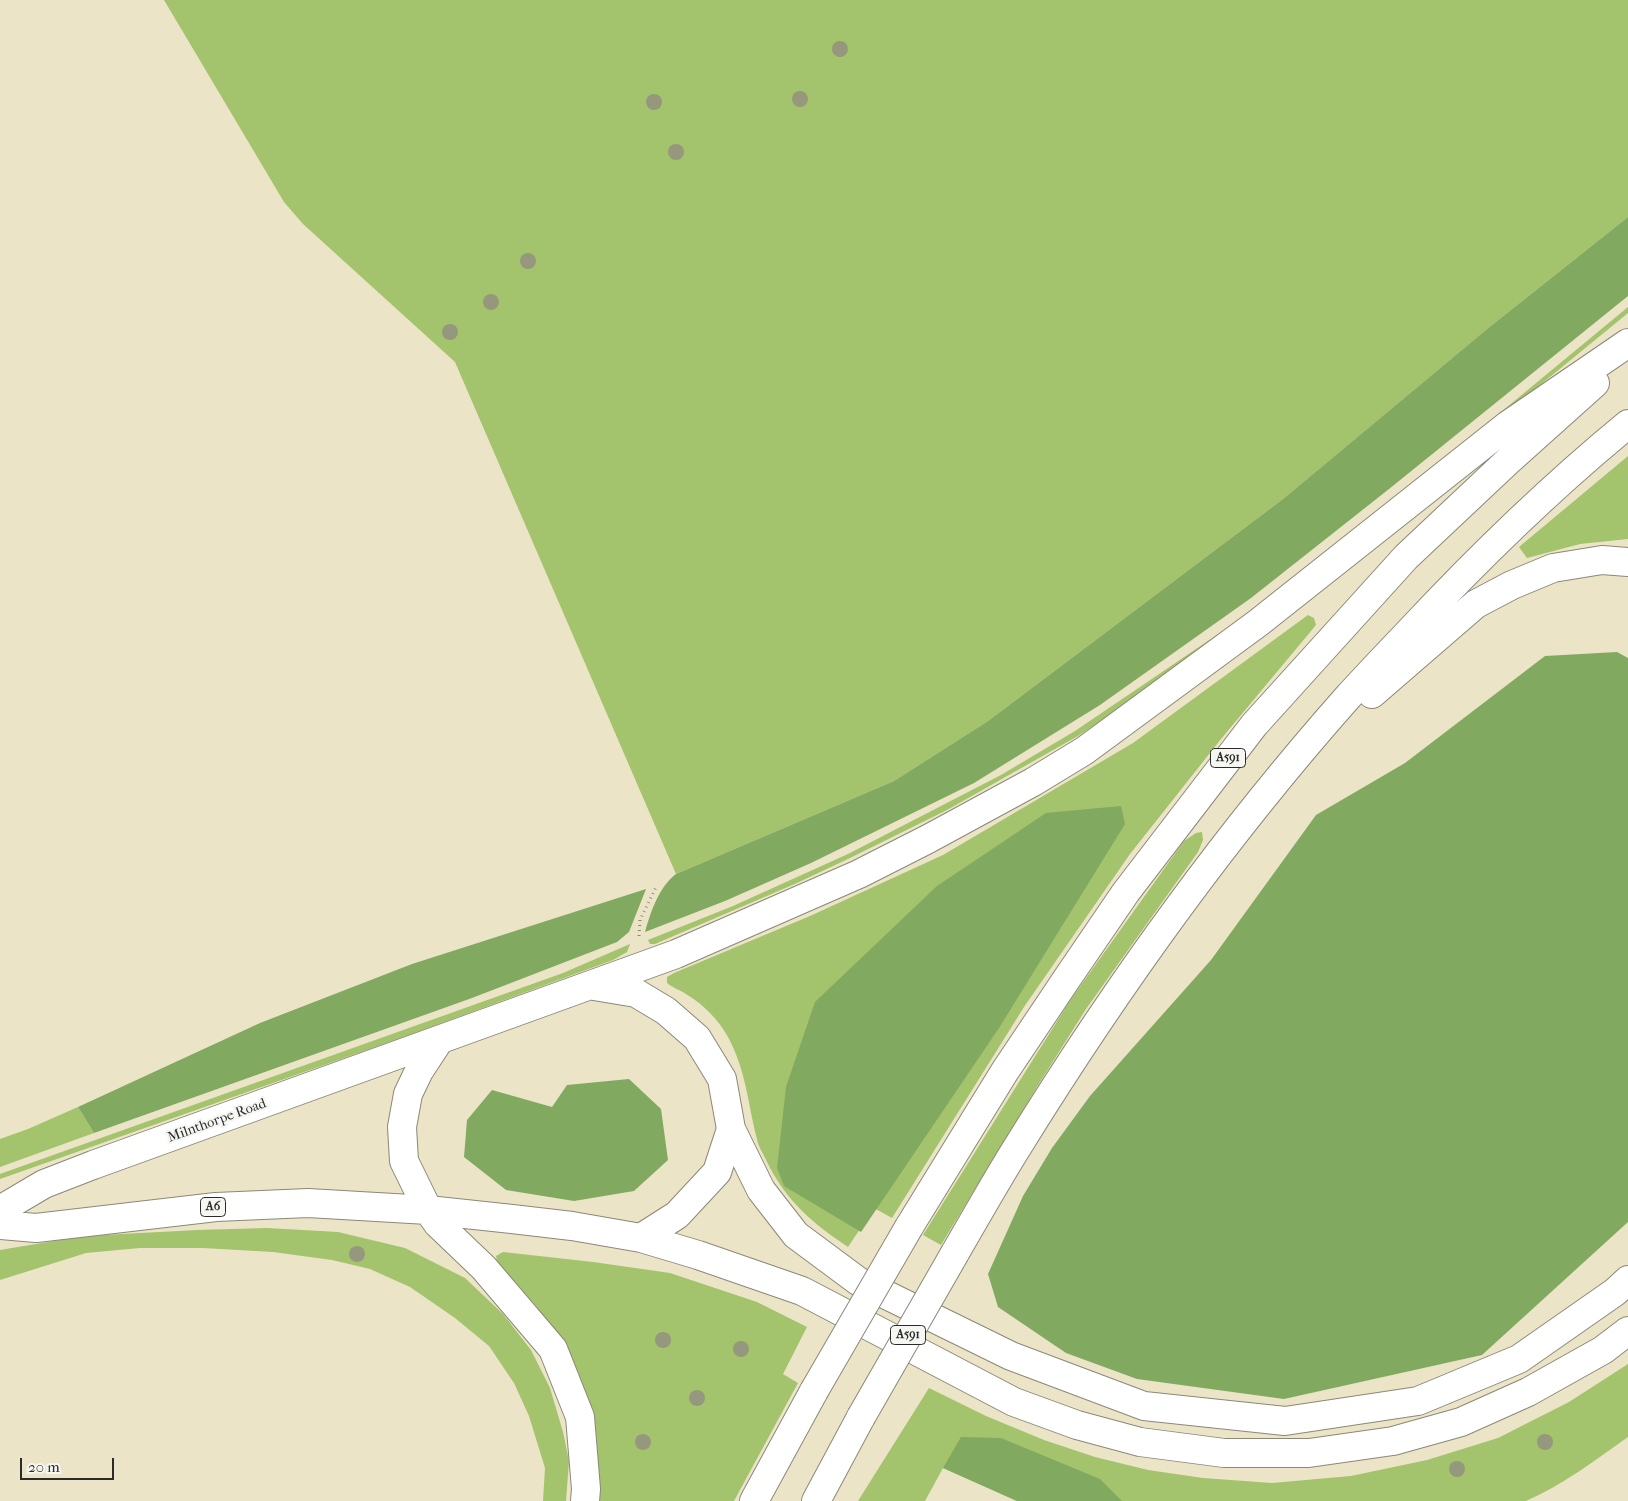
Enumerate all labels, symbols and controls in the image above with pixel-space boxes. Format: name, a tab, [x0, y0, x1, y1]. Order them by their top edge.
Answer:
road number: A591	[1210, 748, 1246, 768]
street label: Milnthorpe Road	[165, 1095, 269, 1147]
road number: A6	[200, 1198, 226, 1216]
road number: A591	[890, 1326, 926, 1344]
scale bar	[22, 1448, 116, 1480]
text: 20 m	[28, 1458, 60, 1476]

